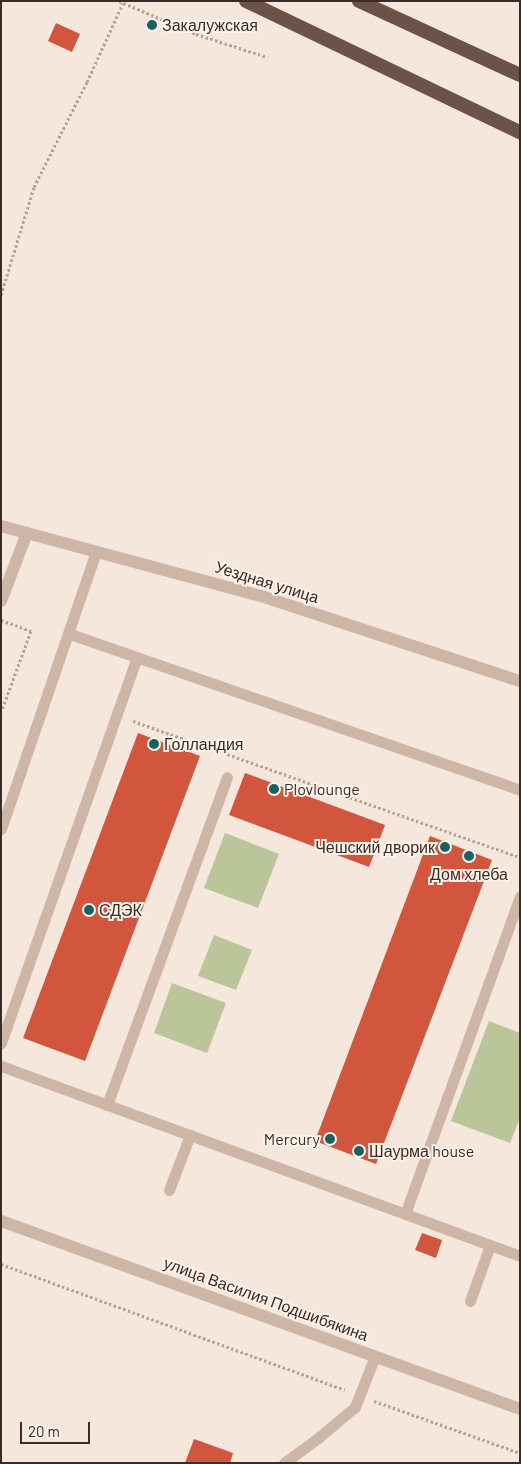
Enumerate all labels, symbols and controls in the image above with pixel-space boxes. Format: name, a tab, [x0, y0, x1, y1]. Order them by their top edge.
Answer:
place label: Закалужская	[162, 15, 258, 35]
marker: Закалужская	[146, 19, 158, 31]
street label: Уездная улица	[213, 557, 321, 607]
place label: Голландия	[164, 734, 243, 754]
marker: Голландия	[148, 738, 160, 750]
place label: Plovlounge	[284, 779, 360, 799]
marker: Plovlounge	[268, 783, 280, 795]
place label: Чешский дворик	[315, 837, 435, 857]
marker: Чешский дворик	[439, 841, 451, 853]
marker: Дом хлеба	[463, 850, 475, 862]
place label: Дом хлеба	[430, 864, 508, 884]
place label: СДЭК	[99, 900, 142, 920]
marker: СДЭК	[83, 904, 95, 916]
place label: Mercury	[264, 1129, 320, 1149]
marker: Mercury	[324, 1133, 336, 1145]
place label: Шаурма house	[369, 1141, 474, 1161]
marker: Шаурма house	[353, 1145, 365, 1157]
street label: улица Василия Подшибякина	[161, 1253, 371, 1345]
scale bar	[22, 1412, 92, 1444]
text: 20 m	[28, 1422, 60, 1440]

